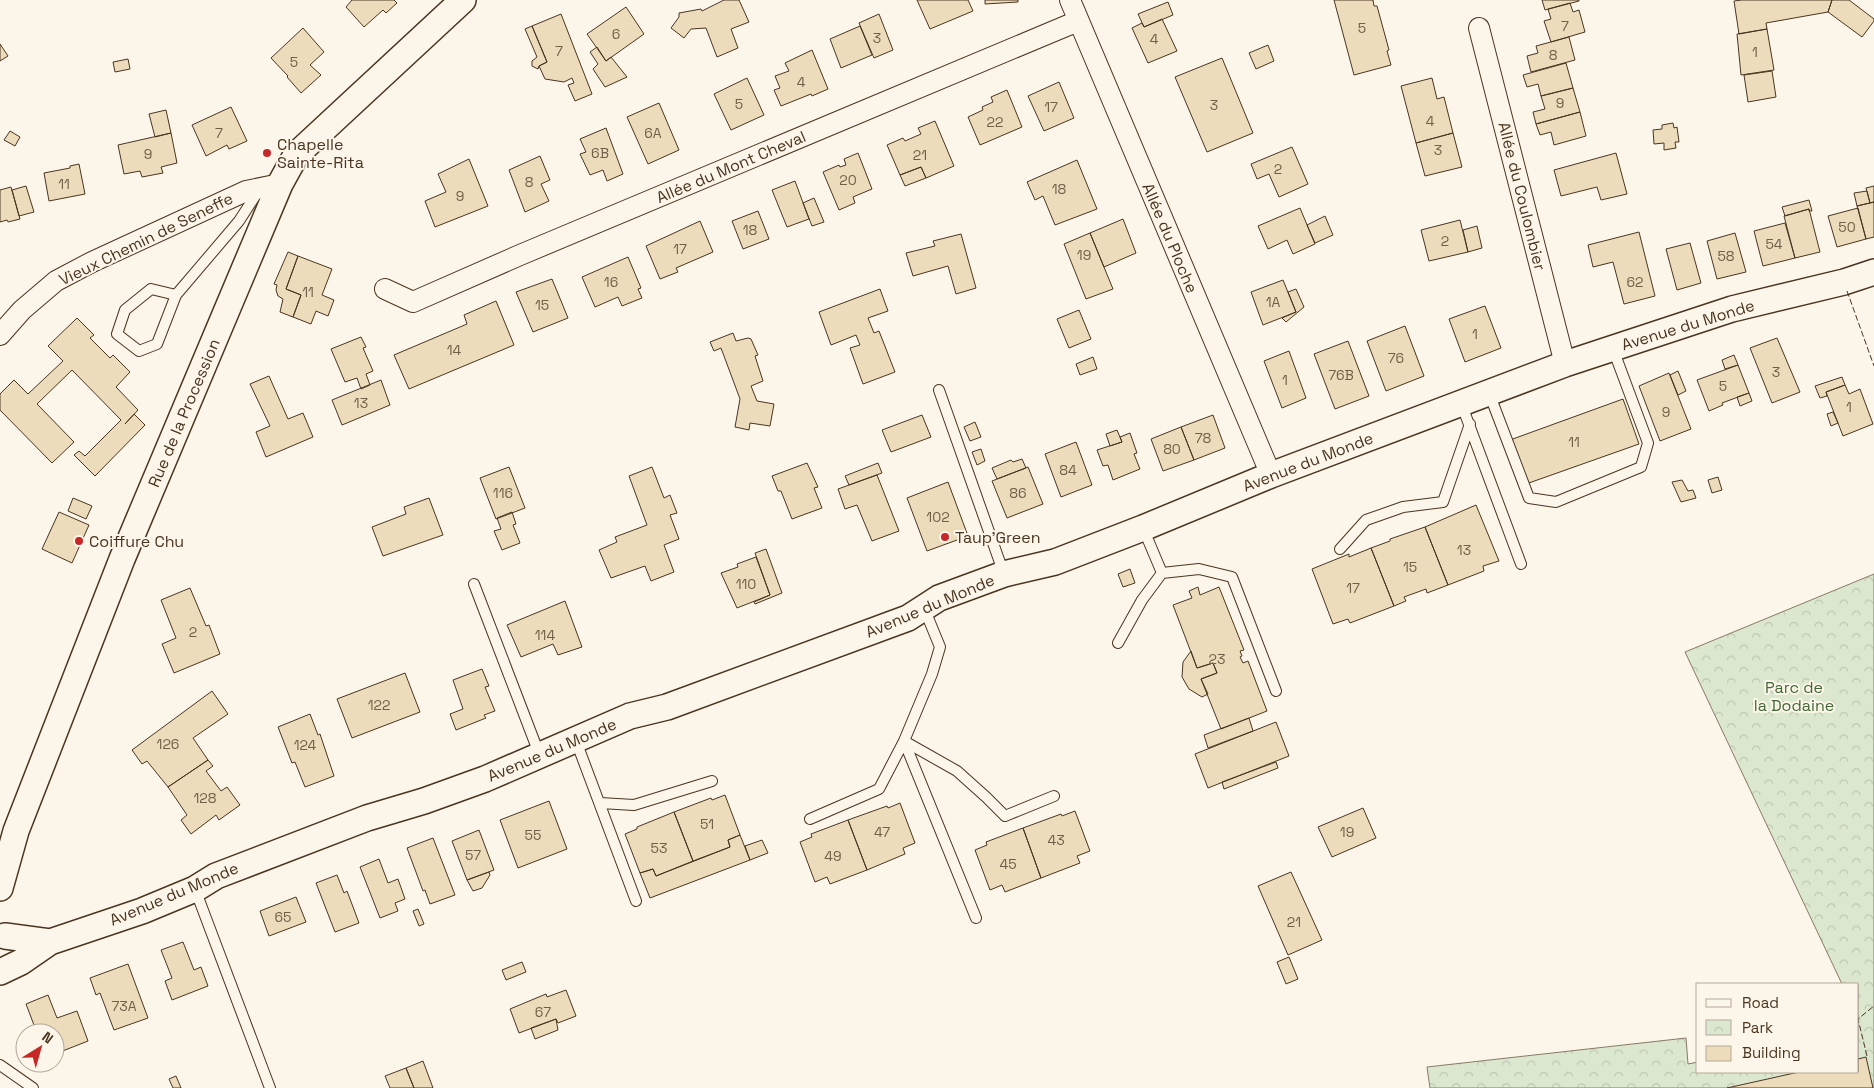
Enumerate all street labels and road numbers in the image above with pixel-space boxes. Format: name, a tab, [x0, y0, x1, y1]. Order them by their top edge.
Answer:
street label: Allée du Coulombier	[1493, 120, 1551, 272]
street label: Allée du Mont Cheval	[653, 126, 809, 208]
street label: Allée du Ploche	[1137, 180, 1203, 296]
street label: Vieux Chemin de Seneffe	[55, 188, 237, 290]
street label: Avenue du Monde	[1619, 295, 1757, 355]
street label: Rue de la Procession	[143, 336, 225, 490]
street label: Avenue du Monde	[1240, 427, 1376, 497]
street label: Avenue du Monde	[862, 569, 998, 643]
street label: Avenue du Monde	[484, 713, 620, 787]
street label: Avenue du Monde	[106, 857, 242, 931]

